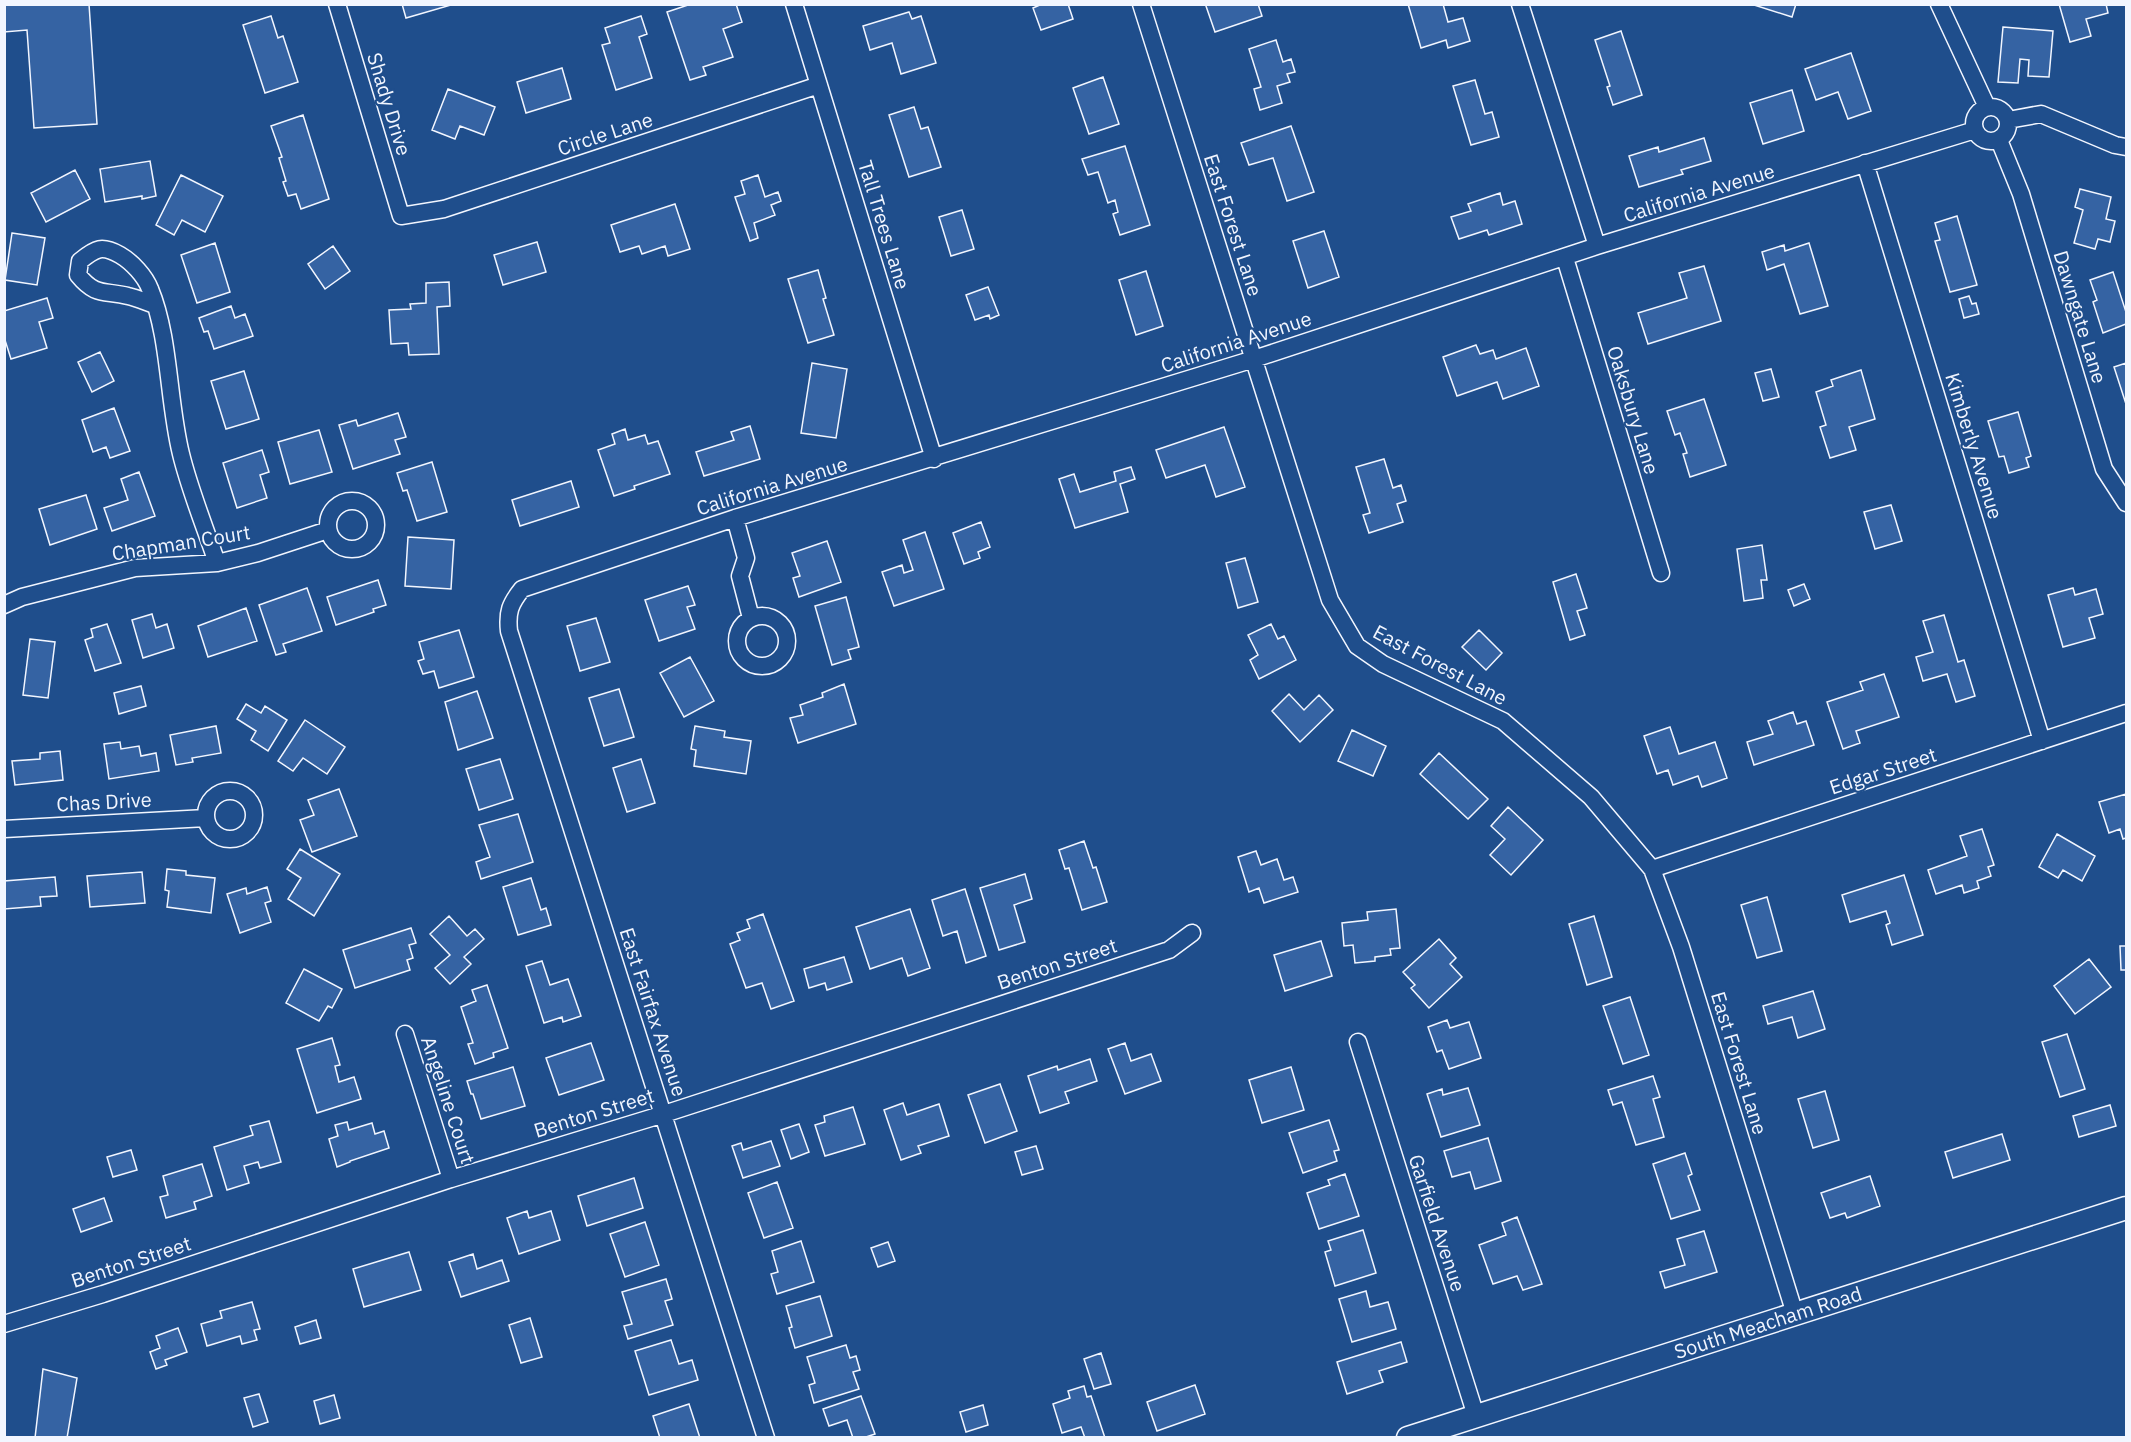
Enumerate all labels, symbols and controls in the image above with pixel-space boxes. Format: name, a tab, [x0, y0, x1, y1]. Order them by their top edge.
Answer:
street label: Shady Drive	[361, 49, 418, 159]
street label: Circle Lane	[554, 105, 656, 162]
street label: East Forest Lane	[1198, 150, 1269, 299]
street label: Tall Trees Lane	[852, 157, 917, 293]
street label: California Avenue	[1620, 157, 1778, 228]
street label: Dawngate Lane	[2047, 247, 2114, 387]
street label: California Avenue	[1157, 304, 1315, 379]
street label: Oaksbury Lane	[1601, 342, 1666, 477]
street label: Kimberly Avenue	[1939, 369, 2010, 522]
street label: California Avenue	[693, 450, 851, 521]
street label: Chapman Court	[110, 518, 252, 567]
street label: East Forest Lane	[1368, 618, 1512, 711]
street label: Edgar Street	[1826, 741, 1940, 801]
street label: Chas Drive	[56, 786, 152, 817]
street label: East Fairfax Avenue	[613, 924, 694, 1100]
street label: Benton Street	[993, 931, 1120, 996]
street label: East Forest Lane	[1705, 988, 1774, 1138]
street label: Angeline Court	[415, 1033, 482, 1167]
street label: Benton Street	[530, 1081, 657, 1144]
street label: Garfield Avenue	[1403, 1151, 1472, 1295]
street label: Benton Street	[67, 1229, 194, 1294]
street label: South Meacham Road	[1671, 1280, 1865, 1365]

